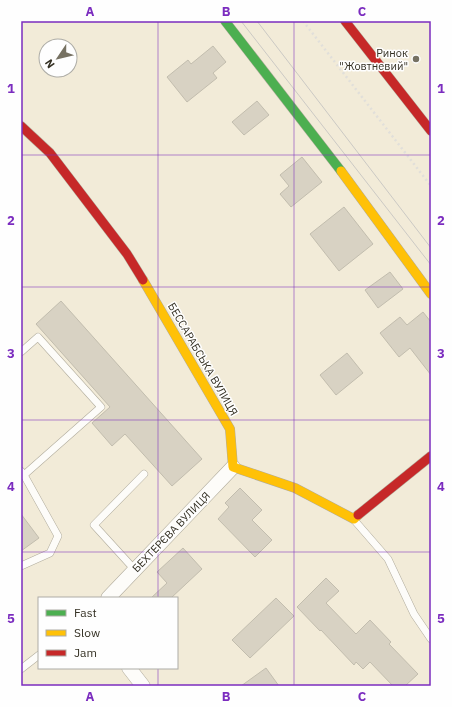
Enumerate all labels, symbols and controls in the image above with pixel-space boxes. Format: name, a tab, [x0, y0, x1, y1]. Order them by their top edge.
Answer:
text: A	[86, 3, 95, 20]
text: B	[222, 3, 231, 20]
text: C	[358, 3, 367, 20]
north arrow	[38, 38, 78, 78]
place label: Ринок "Жовтневий"	[339, 46, 408, 73]
marker: Ринок "Жовтневий"	[411, 54, 421, 64]
text: N	[42, 56, 58, 71]
text: 1	[7, 80, 15, 97]
text: 1	[437, 80, 445, 97]
text: 2	[7, 212, 15, 229]
text: 2	[437, 212, 445, 229]
street label: БЕССАРАБСЬКА ВУЛИЦЯ	[165, 300, 241, 418]
text: 3	[7, 345, 15, 362]
text: 3	[437, 345, 445, 362]
text: 4	[7, 478, 15, 495]
text: 4	[437, 478, 445, 495]
street label: БЕХТЕРЄВА ВУЛИЦЯ	[129, 489, 213, 575]
legend	[38, 597, 178, 669]
text: Fast	[74, 605, 97, 620]
text: 5	[7, 610, 15, 627]
text: 5	[437, 610, 445, 627]
text: Slow	[74, 625, 100, 640]
text: Jam	[74, 645, 97, 660]
text: A	[86, 688, 95, 705]
text: B	[222, 688, 231, 705]
text: C	[358, 688, 367, 705]

